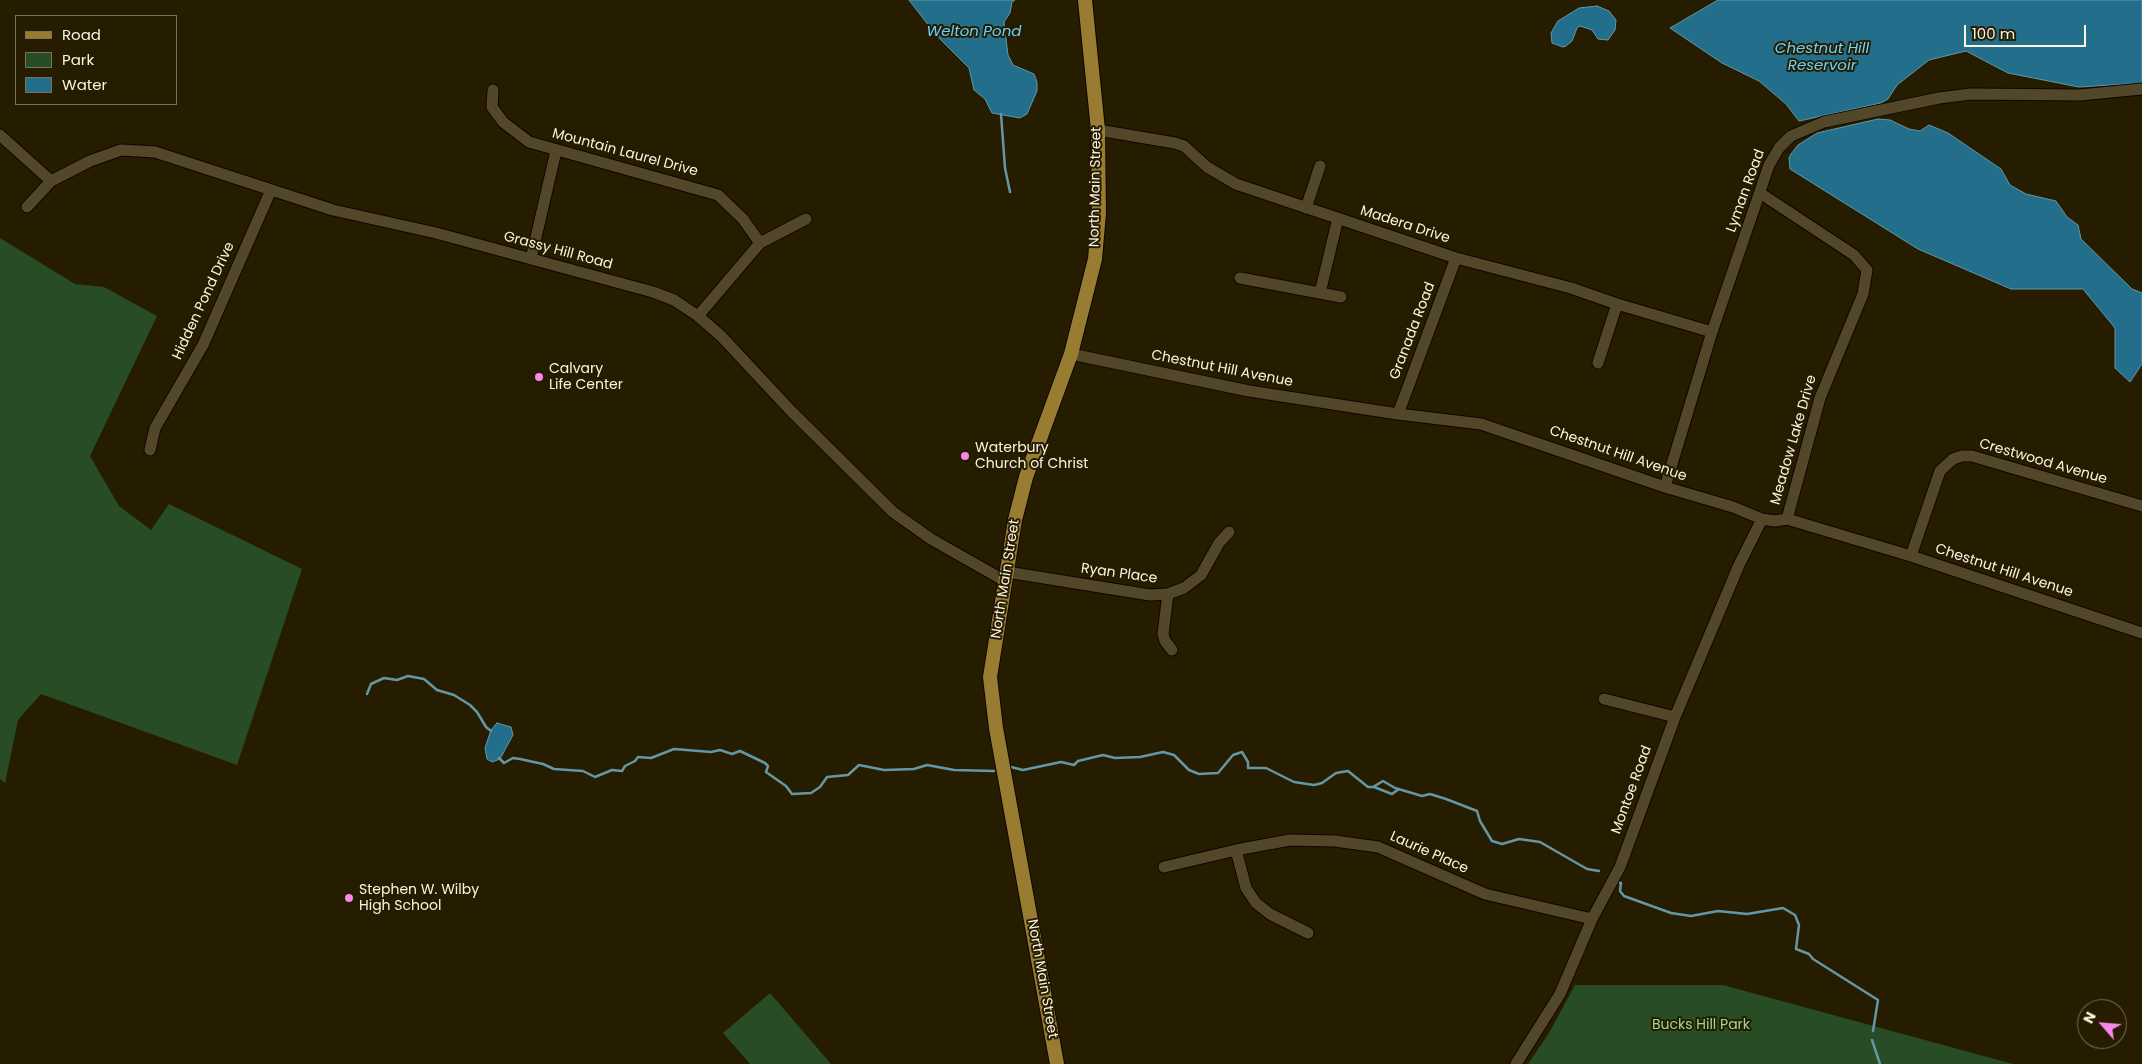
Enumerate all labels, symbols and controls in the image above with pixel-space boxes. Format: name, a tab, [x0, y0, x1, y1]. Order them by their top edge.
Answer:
legend	[15, 15, 178, 105]
scale bar	[1967, 15, 2090, 47]
water label: Welton Pond	[927, 23, 1021, 41]
text: 100 m	[1972, 23, 2015, 44]
text: Road	[62, 24, 101, 45]
water label: Chestnut Hill Reservoir	[1775, 40, 1869, 75]
text: Park	[62, 49, 94, 70]
text: Water	[62, 74, 107, 95]
street label: Mountain Laurel Drive	[550, 125, 700, 181]
street label: North Main Street	[1087, 127, 1105, 247]
street label: Lyman Road	[1723, 147, 1769, 235]
street label: Madera Drive	[1358, 203, 1452, 247]
street label: Grassy Hill Road	[502, 228, 614, 274]
street label: Hidden Pond Drive	[169, 240, 239, 362]
street label: Granada Road	[1387, 280, 1439, 382]
street label: Chestnut Hill Avenue	[1150, 347, 1294, 391]
place label: Calvary Life Center	[549, 361, 623, 394]
marker: Calvary Life Center	[533, 371, 545, 383]
street label: Meadow Lake Drive	[1767, 373, 1821, 507]
street label: Chestnut Hill Avenue	[1547, 423, 1689, 485]
street label: Crestwood Avenue	[1977, 436, 2109, 488]
place label: Waterbury Church of Christ	[975, 440, 1088, 472]
marker: Waterbury Church of Christ	[959, 450, 971, 462]
street label: North Main Street	[988, 518, 1024, 640]
street label: Chestnut Hill Avenue	[1933, 541, 2075, 601]
street label: Ryan Place	[1080, 560, 1158, 588]
street label: Montoe Road	[1608, 744, 1656, 836]
street label: Laurie Place	[1387, 828, 1471, 878]
place label: Stephen W. Wilby High School	[359, 882, 479, 914]
marker: Stephen W. Wilby High School	[343, 892, 355, 904]
street label: North Main Street	[1023, 918, 1061, 1040]
north arrow	[2077, 999, 2127, 1049]
text: N	[2078, 1008, 2101, 1027]
park label: Bucks Hill Park	[1652, 1017, 1750, 1033]

